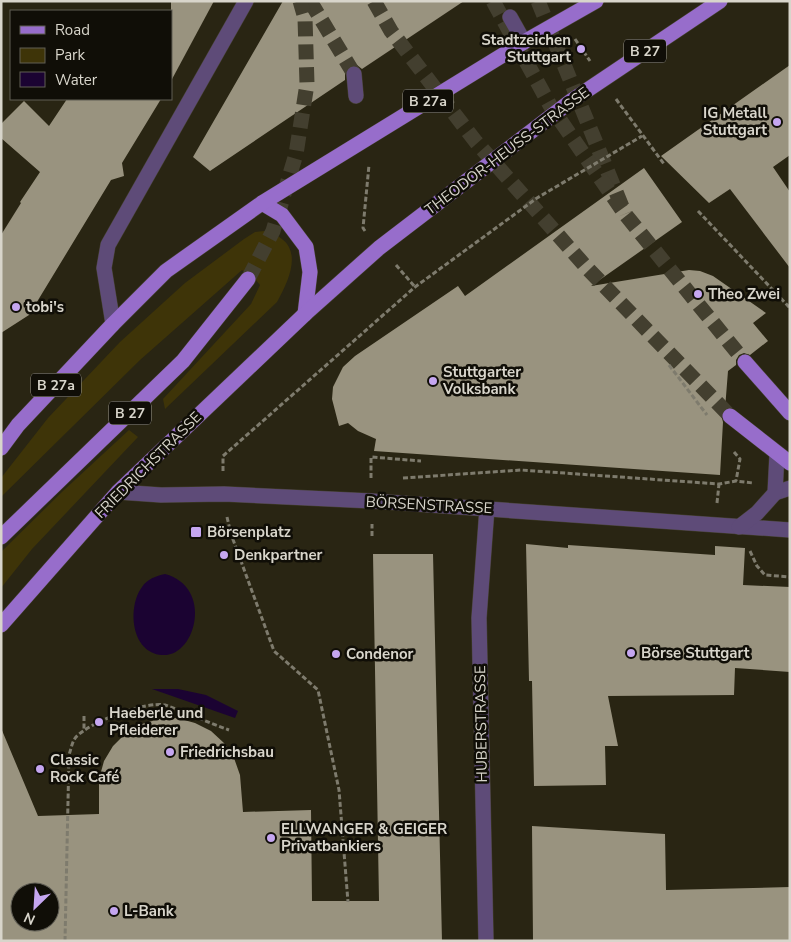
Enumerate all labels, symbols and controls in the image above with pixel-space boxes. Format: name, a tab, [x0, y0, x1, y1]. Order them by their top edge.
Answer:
legend	[10, 10, 172, 100]
text: Road	[55, 20, 90, 40]
place label: Stadtzeichen Stuttgart	[481, 30, 571, 67]
road number: B 27	[624, 40, 666, 62]
marker: Stadtzeichen Stuttgart	[575, 43, 587, 55]
text: Park	[55, 45, 85, 65]
text: Water	[55, 70, 98, 90]
street label: THEODOR-HEUSS-STRASSE	[421, 83, 593, 219]
road number: B 27a	[403, 90, 453, 112]
place label: IG Metall Stuttgart	[703, 103, 767, 140]
marker: IG Metall Stuttgart	[771, 116, 783, 128]
place label: Theo Zwei	[708, 284, 780, 304]
marker: Theo Zwei	[692, 288, 704, 300]
place label: tobi's	[26, 297, 64, 317]
marker: tobi's	[10, 301, 22, 313]
place label: Stuttgarter Volksbank	[442, 362, 521, 399]
road number: B 27a	[31, 374, 81, 396]
marker: Stuttgarter Volksbank	[427, 375, 439, 387]
road number: B 27	[109, 402, 151, 424]
street label: FRIEDRICHSTRASSE	[90, 407, 206, 523]
street label: BÖRSENSTRASSE	[365, 492, 493, 518]
place label: Börsenplatz	[207, 522, 291, 542]
marker: Börsenplatz	[189, 525, 203, 539]
place label: Denkpartner	[234, 545, 323, 565]
marker: Denkpartner	[218, 549, 230, 561]
place label: Börse Stuttgart	[641, 643, 750, 663]
place label: Condenor	[346, 644, 414, 664]
marker: Börse Stuttgart	[625, 647, 637, 659]
marker: Condenor	[330, 648, 342, 660]
street label: HUBERSTRASSE	[470, 665, 492, 783]
place label: Haeberle und Pfleiderer	[109, 703, 203, 740]
marker: Haeberle und Pfleiderer	[93, 716, 105, 728]
place label: Friedrichsbau	[180, 742, 274, 762]
marker: Friedrichsbau	[164, 746, 176, 758]
place label: Classic Rock Café	[50, 750, 119, 787]
marker: Classic Rock Café	[34, 763, 46, 775]
place label: ELLWANGER & GEIGER Privatbankiers	[281, 819, 448, 856]
marker: ELLWANGER & GEIGER Privatbankiers	[265, 832, 277, 844]
north arrow	[10, 882, 60, 932]
place label: L-Bank	[124, 901, 175, 921]
marker: L-Bank	[108, 905, 120, 917]
text: N	[21, 908, 38, 929]

